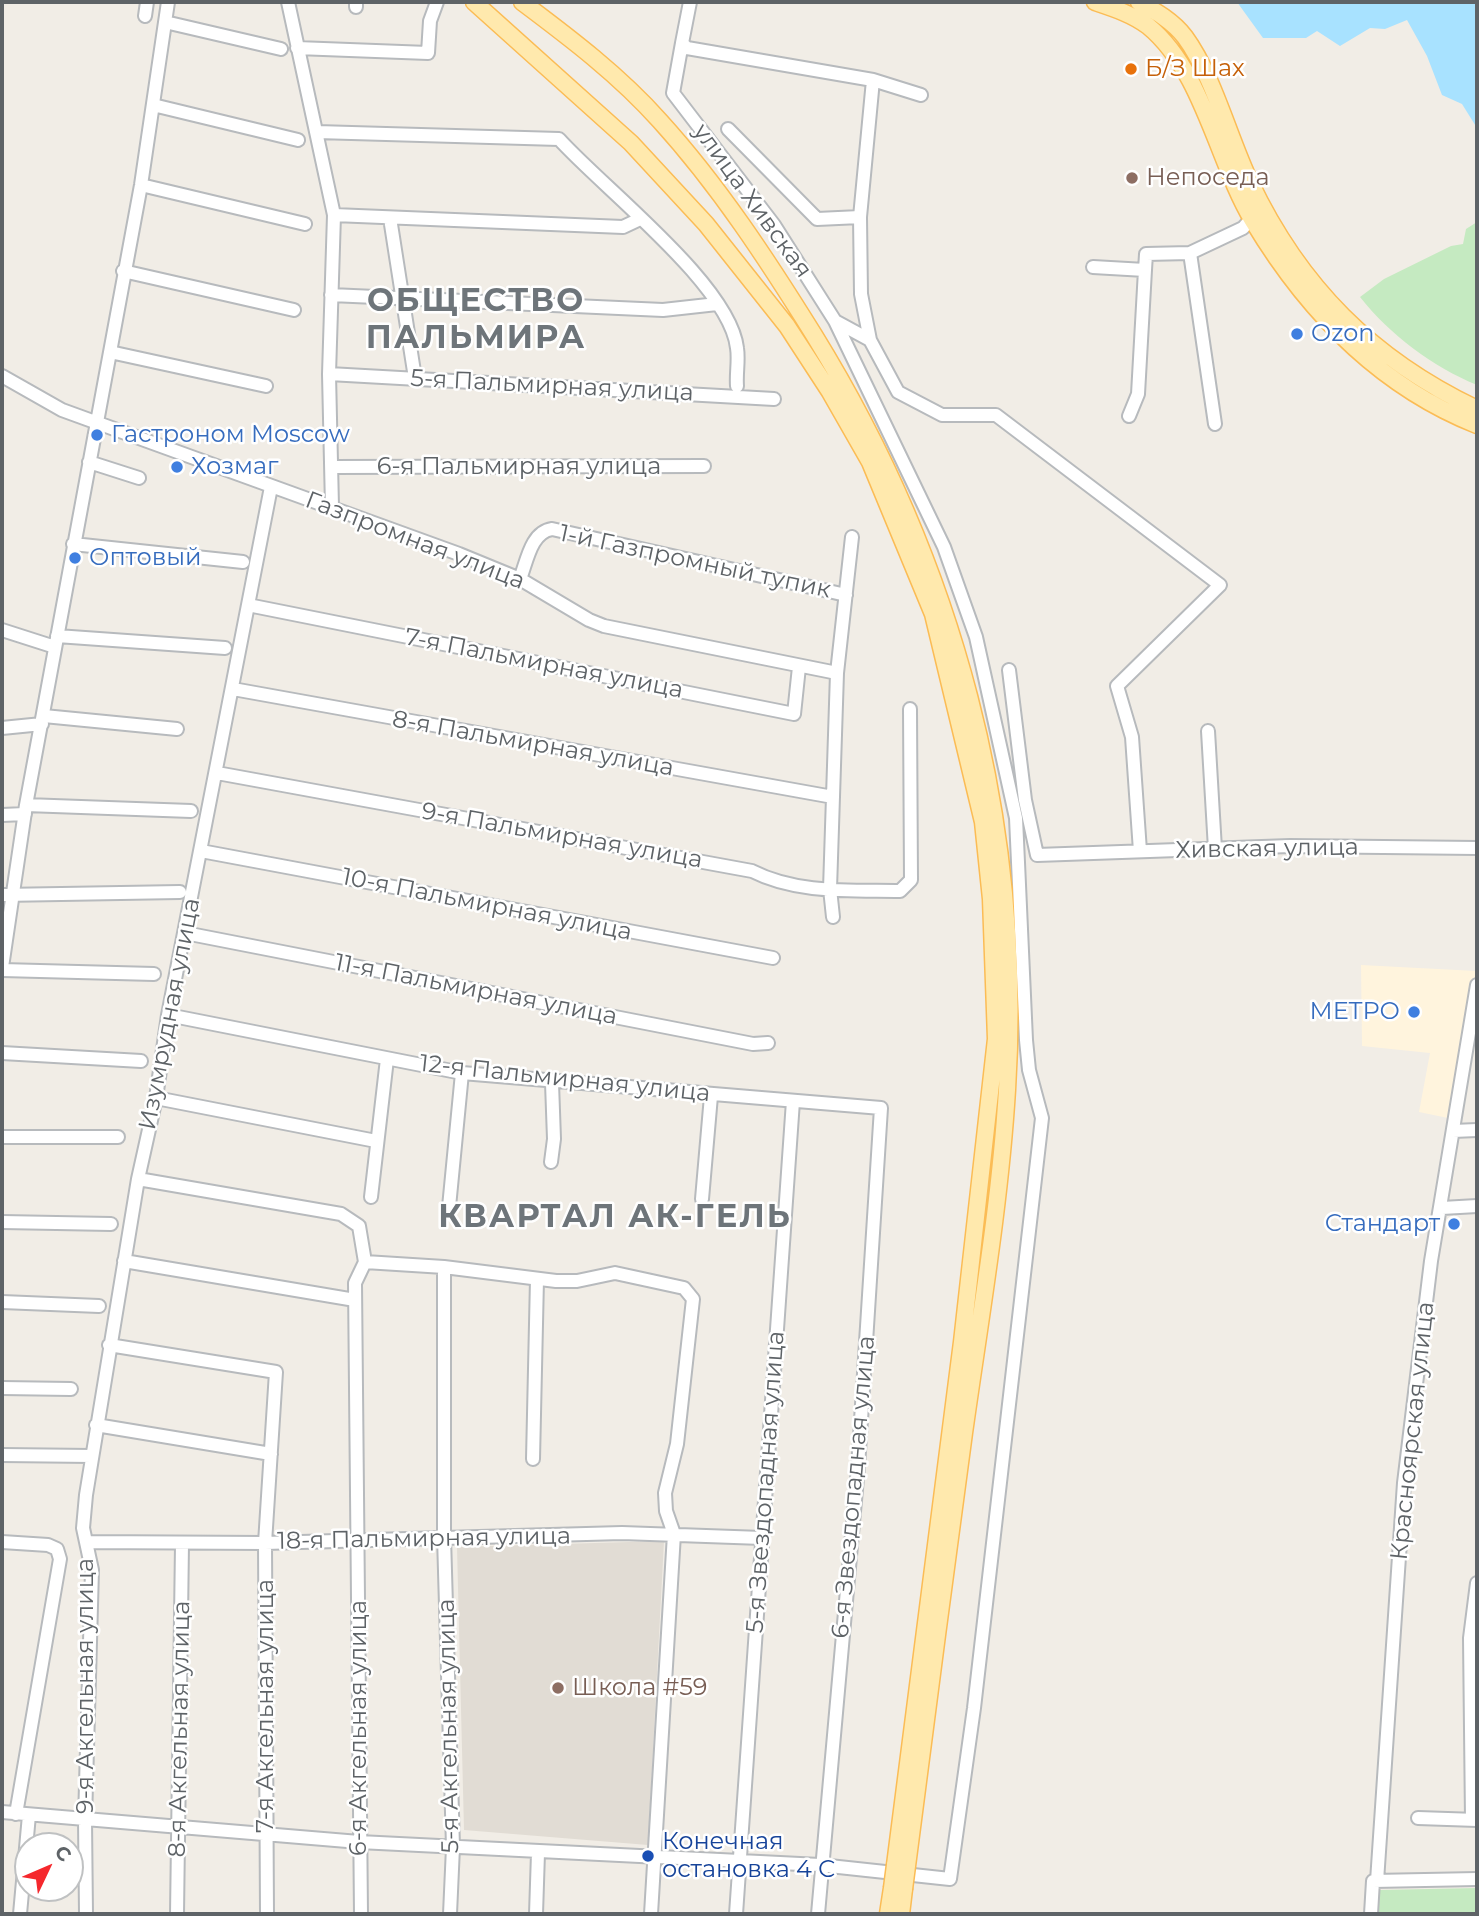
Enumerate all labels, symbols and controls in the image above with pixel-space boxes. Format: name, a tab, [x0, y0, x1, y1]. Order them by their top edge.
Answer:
place label: Б/З Шах	[1145, 55, 1245, 83]
marker: Б/З Шах	[1123, 61, 1139, 77]
street label: улица Хивская	[686, 118, 818, 284]
place label: Непоседа	[1146, 164, 1269, 192]
marker: Непоседа	[1124, 170, 1140, 186]
district label: ОБЩЕСТВО ПАЛЬМИРА	[367, 283, 585, 358]
place label: Ozon	[1311, 320, 1374, 348]
marker: Ozon	[1289, 326, 1305, 342]
street label: 5-я Пальмирная улица	[410, 364, 694, 408]
place label: Гастроном Moscow	[111, 421, 350, 449]
marker: Гастроном Moscow	[89, 427, 105, 443]
place label: Хозмаг	[191, 453, 278, 481]
street label: 6-я Пальмирная улица	[377, 453, 661, 481]
marker: Хозмаг	[169, 459, 185, 475]
street label: Газпромная улица	[301, 486, 529, 596]
street label: 1-й Газпромный тупик	[557, 519, 833, 605]
place label: Оптовый	[89, 544, 202, 572]
marker: Оптовый	[67, 550, 83, 566]
street label: 7-я Пальмирная улица	[402, 623, 686, 705]
street label: 8-я Пальмирная улица	[390, 705, 676, 783]
street label: 9-я Пальмирная улица	[419, 797, 705, 875]
street label: Хивская улица	[1175, 833, 1359, 865]
street label: 10-я Пальмирная улица	[340, 863, 634, 947]
street label: Изумрудная улица	[133, 896, 207, 1132]
street label: 11-я Пальмирная улица	[332, 948, 620, 1032]
place label: МЕТРО	[1310, 998, 1400, 1026]
marker: МЕТРО	[1406, 1004, 1422, 1020]
street label: 12-я Пальмирная улица	[418, 1049, 712, 1109]
district label: КВАРТАЛ АК-ГЕЛЬ	[440, 1199, 790, 1237]
place label: Стандарт	[1325, 1210, 1440, 1238]
marker: Стандарт	[1446, 1216, 1462, 1232]
street label: Красноярская улица	[1385, 1300, 1441, 1562]
street label: 5-я Звездопадная улица	[741, 1330, 791, 1634]
street label: 6-я Звездопадная улица	[826, 1334, 882, 1640]
street label: 18-я Пальмирная улица	[277, 1522, 571, 1556]
street label: 9-я Акгельная улица	[72, 1558, 100, 1814]
street label: 7-я Акгельная улица	[252, 1579, 280, 1833]
street label: 5-я Акгельная улица	[432, 1598, 466, 1854]
street label: 8-я Акгельная улица	[163, 1600, 197, 1858]
street label: 6-я Акгельная улица	[345, 1600, 373, 1856]
place label: Школа #59	[572, 1674, 707, 1702]
marker: Школа #59	[550, 1680, 566, 1696]
place label: Конечная остановка 4 С	[662, 1828, 835, 1884]
north arrow	[14, 1832, 84, 1902]
text: С	[50, 1840, 76, 1866]
marker: Конечная остановка 4 С	[640, 1848, 656, 1864]

